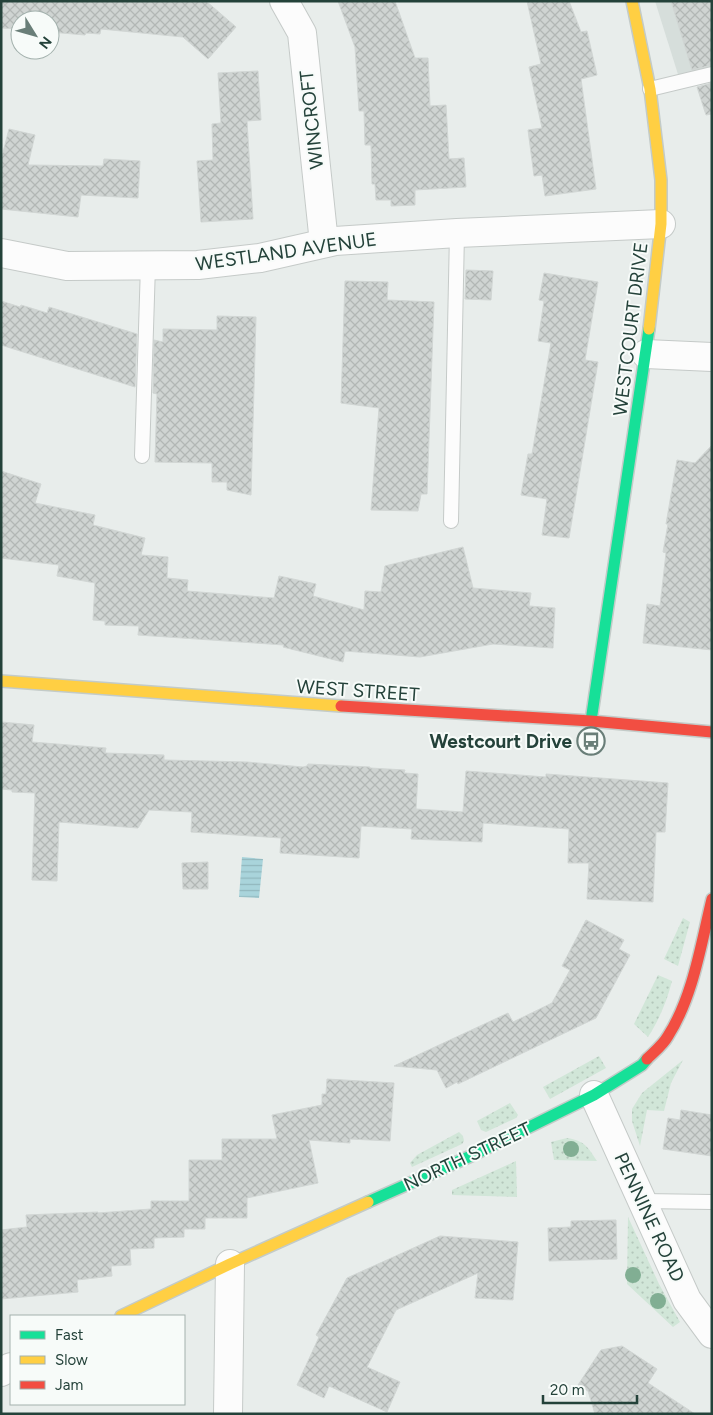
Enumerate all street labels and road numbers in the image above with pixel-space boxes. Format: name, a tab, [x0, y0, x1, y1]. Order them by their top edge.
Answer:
street label: WINCROFT	[295, 69, 328, 171]
street label: WESTLAND AVENUE	[194, 227, 378, 276]
street label: WESTCOURT DRIVE	[608, 241, 653, 417]
street label: WEST STREET	[296, 675, 421, 706]
street label: NORTH STREET	[400, 1117, 535, 1196]
street label: PENNINE ROAD	[610, 1149, 690, 1286]

